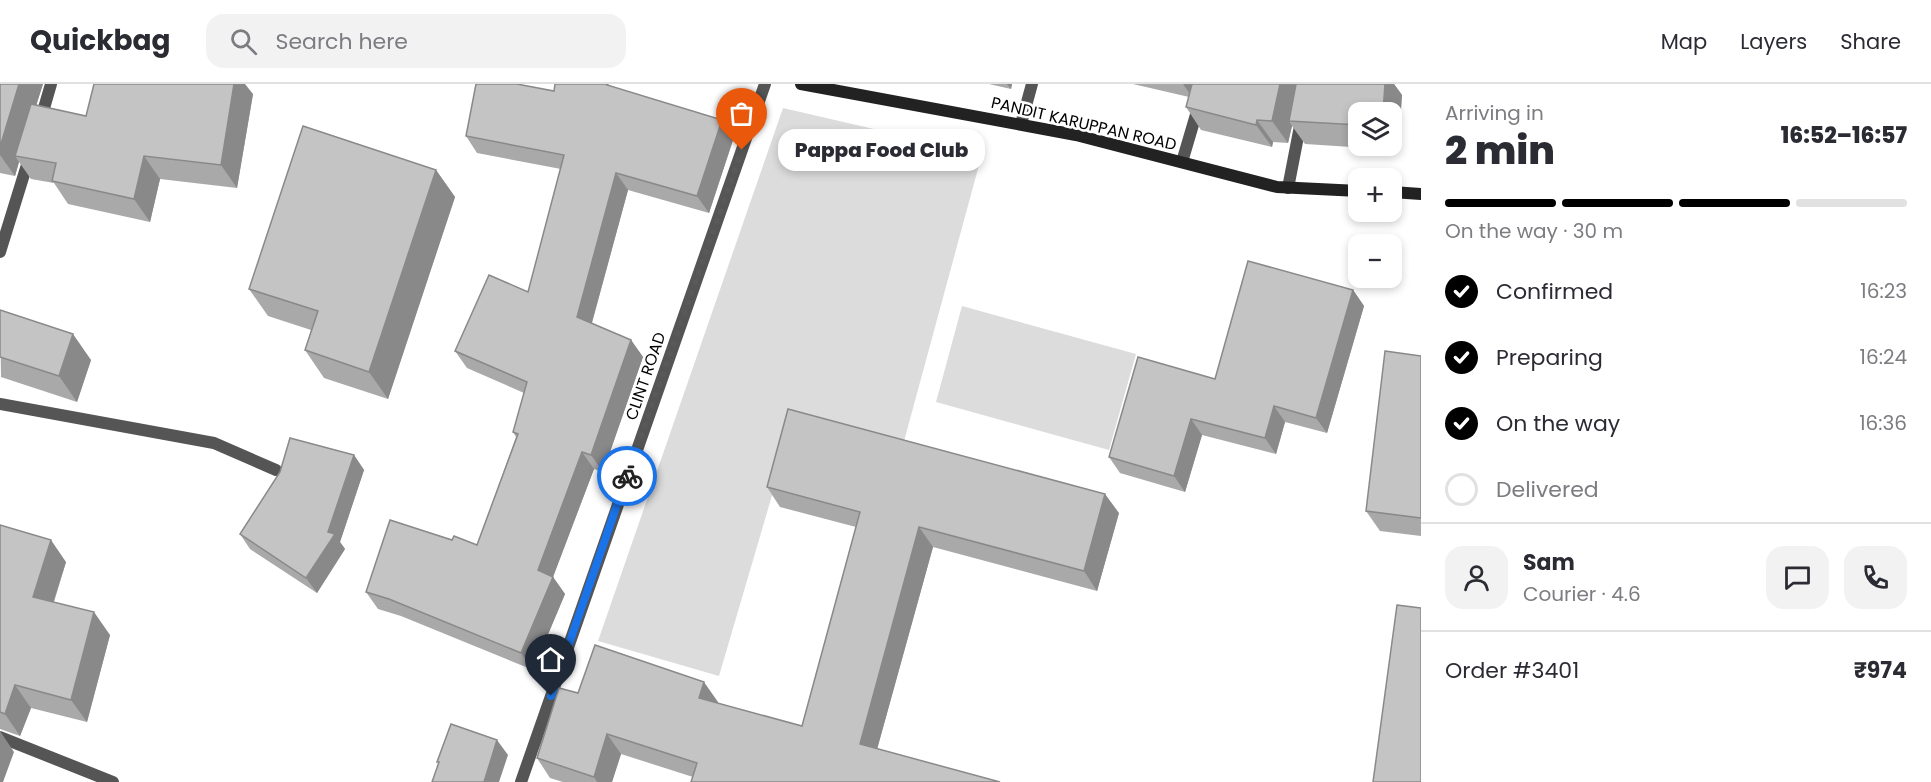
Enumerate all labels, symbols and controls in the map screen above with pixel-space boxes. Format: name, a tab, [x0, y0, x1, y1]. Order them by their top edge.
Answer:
search box	[206, 14, 626, 68]
text: Quickbag	[30, 21, 170, 60]
icon: search	[227, 25, 260, 58]
text: Search here	[275, 26, 408, 57]
text: Map	[1661, 27, 1707, 56]
text: Layers	[1740, 27, 1807, 56]
text: Share	[1840, 27, 1901, 56]
pin	[716, 88, 767, 150]
street label: PANDIT KARUPPAN ROAD	[989, 91, 1179, 156]
icon: bag	[725, 97, 758, 130]
text: Arriving in	[1445, 99, 1544, 127]
map controls	[1348, 102, 1402, 288]
button: layers	[1348, 102, 1402, 156]
text: 16:52–16:57	[1781, 120, 1907, 151]
text: 2 min	[1445, 123, 1555, 178]
callout: Pappa Food Club	[778, 129, 985, 171]
text: Pappa Food Club	[795, 136, 968, 164]
button: +	[1348, 168, 1402, 222]
text: On the way · 30 m	[1445, 217, 1623, 245]
button: −	[1348, 234, 1402, 288]
icon: check	[1445, 275, 1478, 308]
text: Confirmed	[1496, 276, 1613, 307]
text: 16:23	[1860, 277, 1907, 305]
street label: CLINT ROAD	[620, 329, 671, 423]
icon: check	[1445, 341, 1478, 374]
text: Preparing	[1496, 342, 1603, 373]
text: 16:24	[1860, 343, 1907, 371]
icon: check	[1445, 407, 1478, 440]
text: On the way	[1496, 408, 1620, 439]
text: 16:36	[1859, 409, 1907, 437]
courier	[597, 446, 657, 506]
icon: bike	[611, 460, 644, 493]
text: Delivered	[1496, 474, 1599, 505]
button: person	[1445, 546, 1508, 609]
button: chat	[1766, 546, 1829, 609]
button: phone	[1844, 546, 1907, 609]
text: Sam	[1523, 547, 1575, 578]
text: Courier · 4.6	[1523, 580, 1641, 608]
pin	[525, 634, 576, 696]
icon: home	[534, 643, 567, 676]
text: Order #3401	[1445, 655, 1579, 686]
text: ₹974	[1854, 655, 1907, 686]

